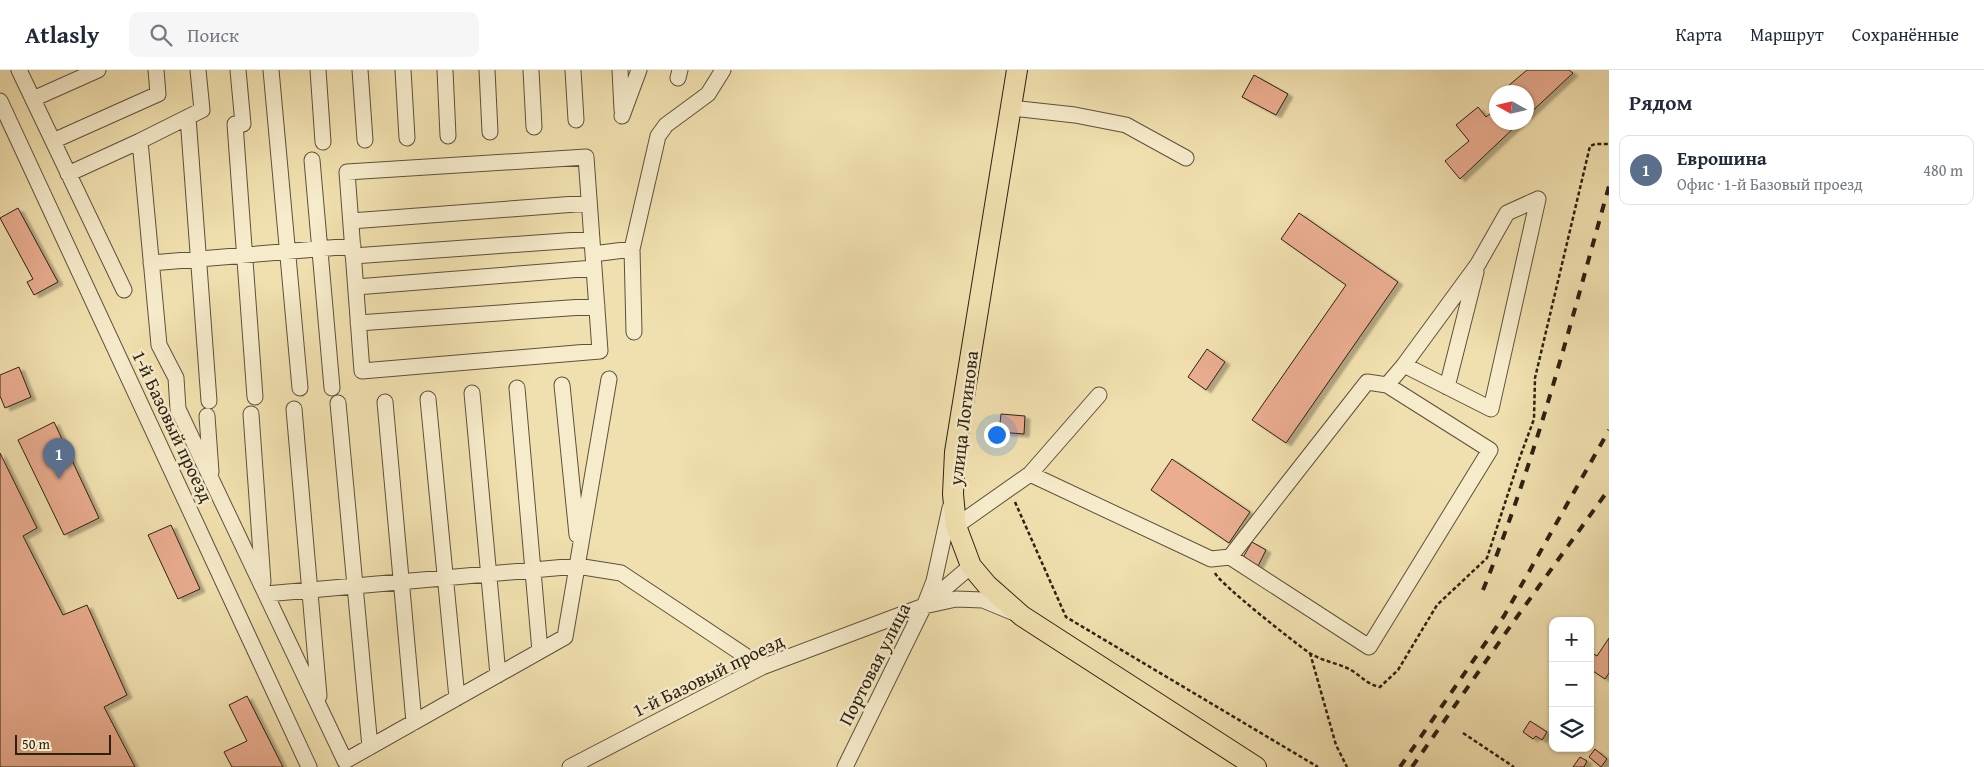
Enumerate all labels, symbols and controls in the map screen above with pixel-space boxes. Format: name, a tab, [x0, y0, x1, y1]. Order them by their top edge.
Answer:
search box	[129, 12, 479, 57]
text: Atlasly	[25, 17, 99, 52]
icon: search	[147, 21, 175, 49]
text: Поиск	[187, 21, 239, 49]
text: Карта	[1676, 21, 1722, 48]
text: Маршрут	[1750, 21, 1824, 48]
text: Сохранённые	[1852, 21, 1959, 48]
north arrow	[1489, 85, 1534, 130]
text: Рядом	[1629, 87, 1692, 118]
text: Еврошина	[1677, 144, 1767, 172]
text: 1	[1642, 158, 1650, 182]
text: 480 m	[1923, 158, 1963, 182]
text: Офис · 1-й Базовый проезд	[1677, 172, 1863, 196]
street label: 1-й Базовый проезд	[125, 345, 221, 507]
street label: улица Логинова	[941, 349, 985, 488]
your location	[984, 422, 1010, 448]
pin: 1	[43, 438, 75, 479]
street label: Портовая улица	[831, 598, 917, 730]
map controls	[1549, 617, 1594, 752]
button: +	[1549, 617, 1594, 662]
street label: 1-й Базовый проезд	[628, 626, 788, 724]
button: −	[1549, 662, 1594, 707]
button: layers	[1549, 707, 1594, 752]
scale bar	[15, 732, 111, 755]
text: 50 m	[22, 734, 50, 754]

